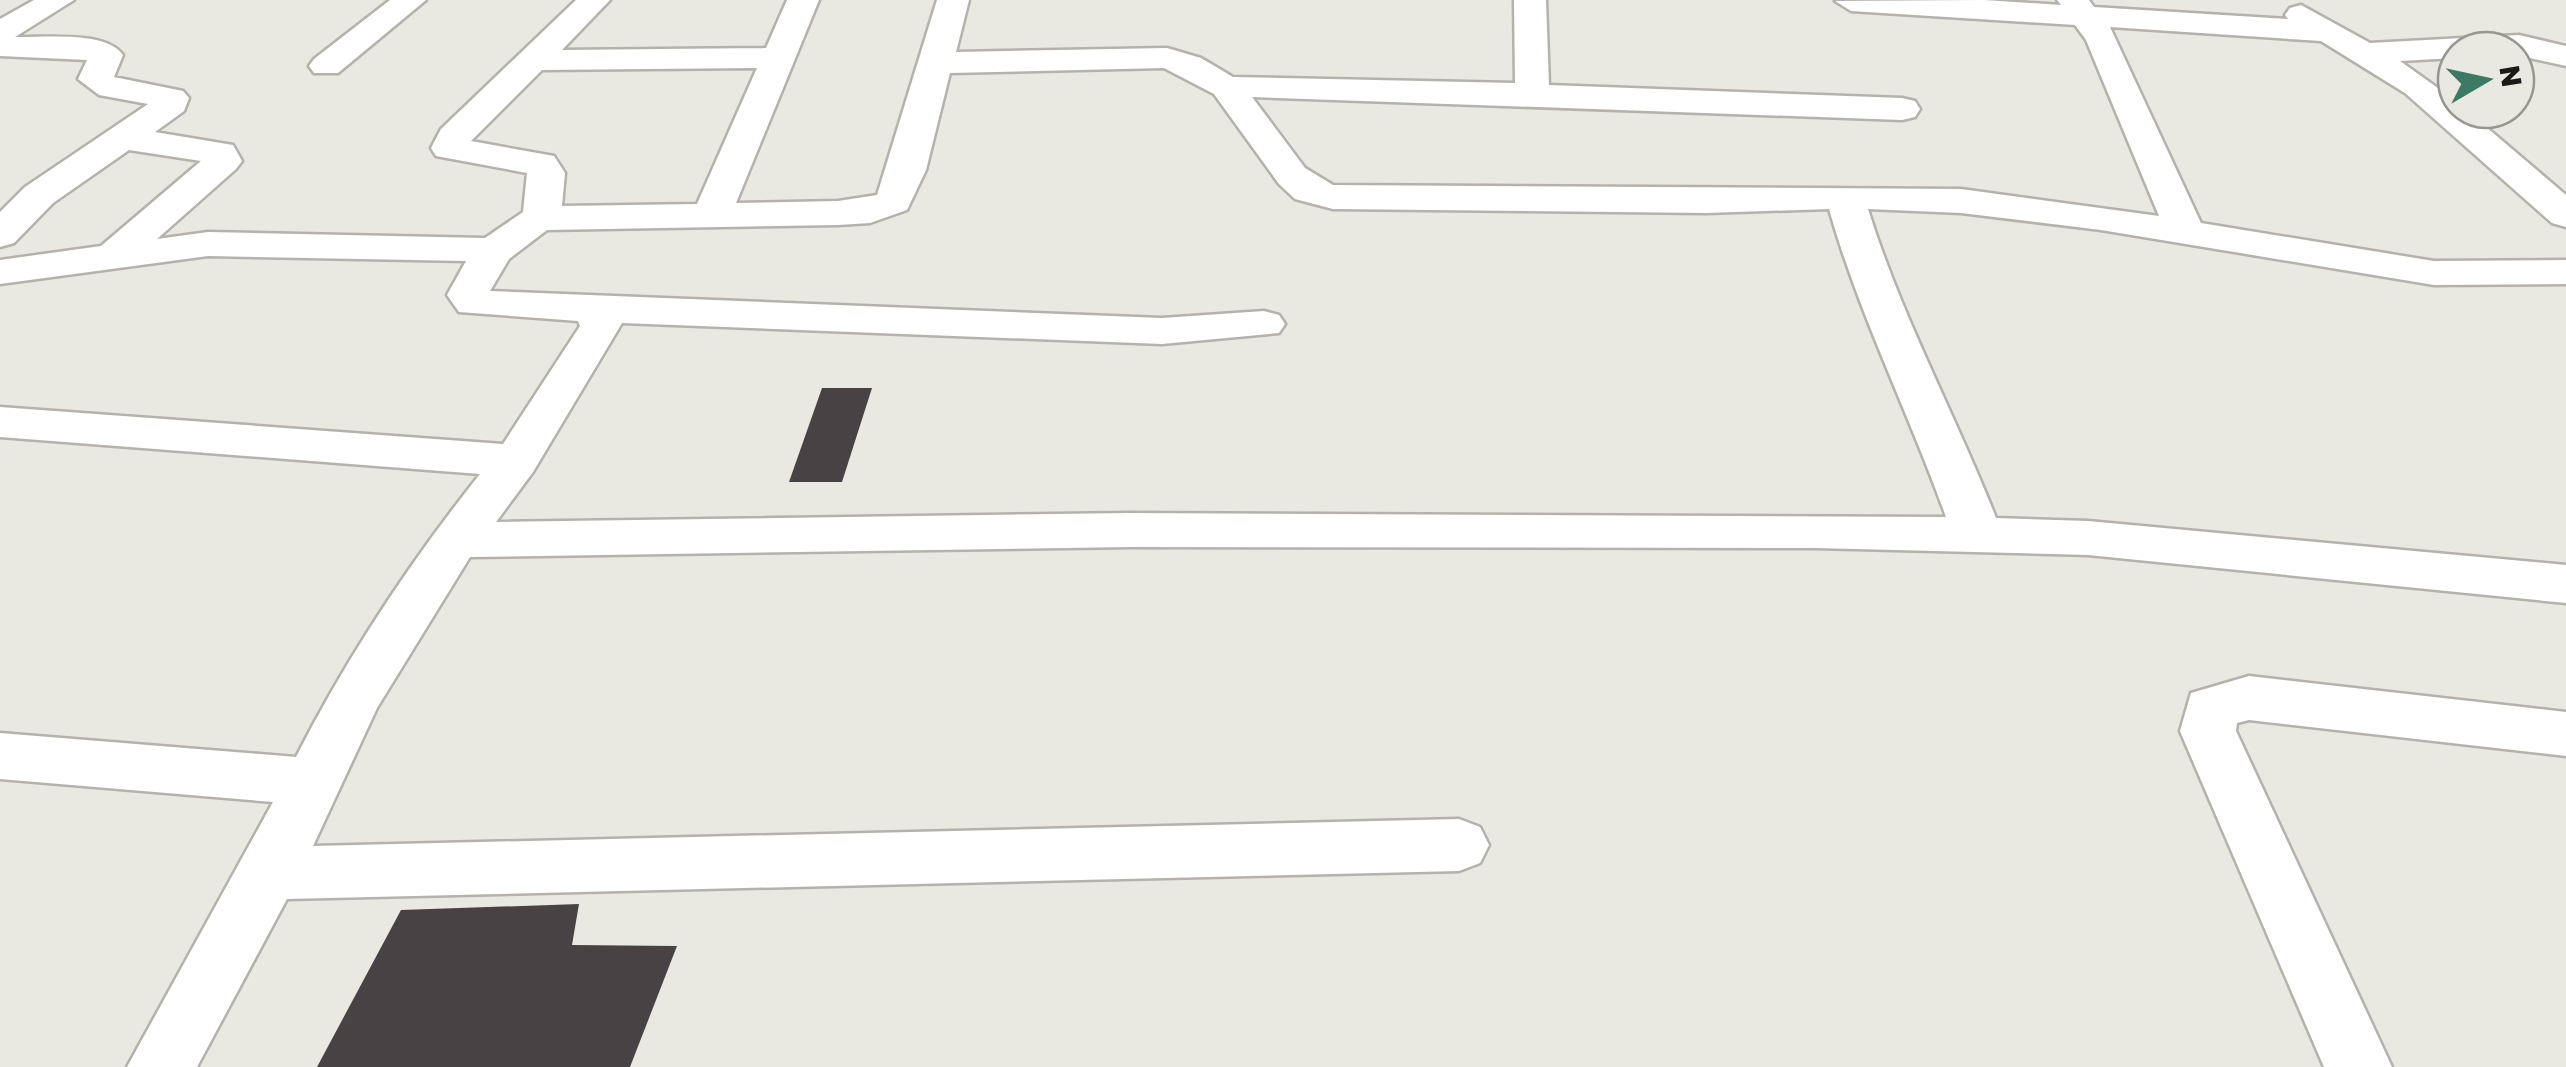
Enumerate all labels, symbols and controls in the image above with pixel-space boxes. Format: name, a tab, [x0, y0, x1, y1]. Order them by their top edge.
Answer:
north arrow	[2436, 30, 2536, 130]
text: N	[2493, 63, 2529, 89]

